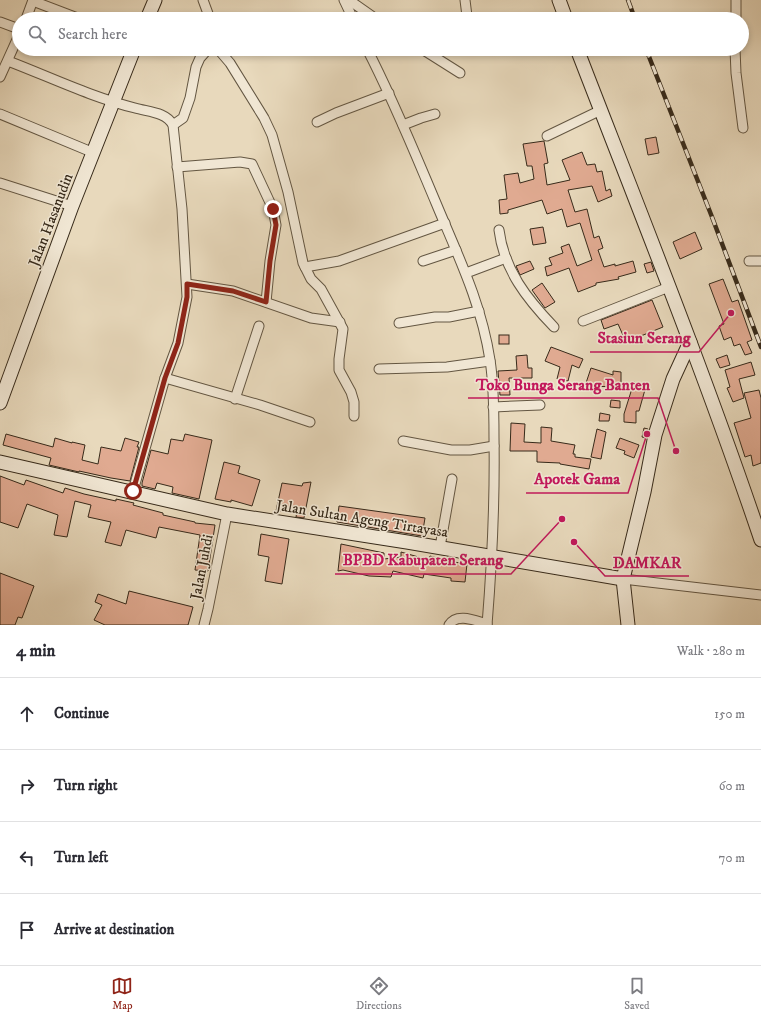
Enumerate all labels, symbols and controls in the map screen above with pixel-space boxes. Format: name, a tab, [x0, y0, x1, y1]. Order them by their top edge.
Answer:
search box	[12, 12, 749, 56]
icon: search	[26, 23, 48, 45]
text: Search here	[58, 25, 127, 44]
street label: Jalan Hasanudin	[24, 170, 78, 271]
route end	[264, 200, 282, 218]
callout: Stasiun Serang	[590, 324, 699, 352]
text: Stasiun Serang	[597, 328, 692, 348]
callout: Toko Bunga Serang Banten	[468, 370, 658, 398]
text: Toko Bunga Serang Banten	[475, 375, 651, 395]
callout: Apotek Gama	[526, 465, 628, 493]
text: Apotek Gama	[533, 469, 621, 489]
route start	[124, 482, 142, 500]
street label: Jalan Sultan Ageng Tirtayasa	[273, 496, 450, 542]
street label: Jalan Juhdi	[186, 533, 218, 603]
callout: BPBD Kabupaten Serang	[335, 546, 511, 574]
callout: DAMKAR	[605, 548, 689, 576]
text: BPBD Kabupaten Serang	[343, 550, 504, 570]
text: DAMKAR	[613, 553, 682, 573]
text: 4 min	[16, 640, 55, 662]
text: Walk · 280 m	[677, 643, 745, 659]
icon: ahead	[16, 703, 38, 725]
text: Continue	[54, 704, 109, 723]
text: 150 m	[714, 706, 745, 722]
icon: right	[16, 775, 38, 797]
text: Turn right	[54, 776, 117, 795]
text: 60 m	[719, 778, 745, 794]
icon: left	[16, 847, 38, 869]
text: Turn left	[54, 848, 108, 867]
text: 70 m	[719, 850, 745, 866]
icon: arrive	[16, 919, 38, 941]
text: Arrive at destination	[54, 920, 174, 939]
tab: Map	[111, 975, 133, 1013]
tab: Directions	[356, 975, 402, 1013]
tab: Saved	[624, 975, 650, 1013]

